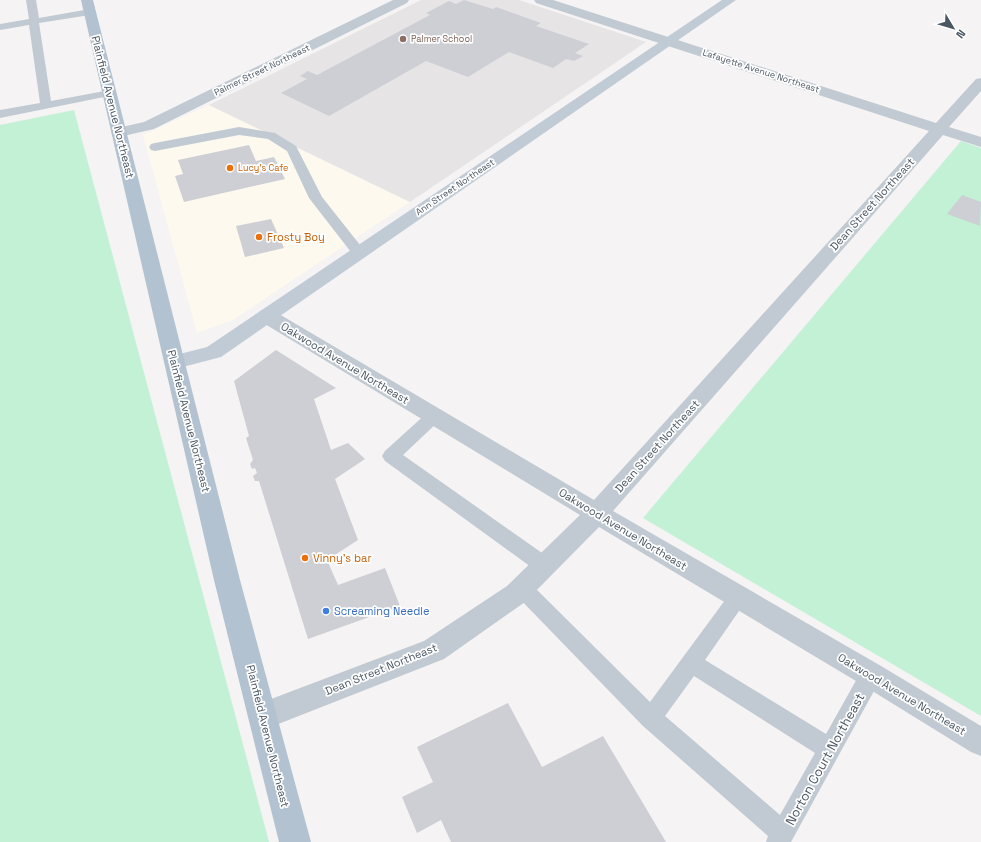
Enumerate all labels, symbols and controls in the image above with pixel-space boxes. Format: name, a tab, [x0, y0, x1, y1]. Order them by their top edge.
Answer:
north arrow	[933, 8, 973, 48]
text: N	[953, 27, 969, 41]
place label: Palmer School	[411, 33, 472, 45]
street label: Plainfield Avenue Northeast	[88, 34, 138, 180]
marker: Palmer School	[398, 34, 408, 44]
street label: Palmer Street Northeast	[212, 42, 312, 98]
street label: Lafayette Avenue Northeast	[701, 46, 821, 96]
street label: Dean Street Northeast	[827, 155, 917, 253]
street label: Ann Street Northeast	[413, 156, 497, 218]
place label: Lucy's Cafe	[238, 162, 288, 174]
marker: Lucy's Cafe	[225, 163, 235, 173]
place label: Frosty Boy	[267, 230, 325, 244]
marker: Frosty Boy	[254, 232, 264, 242]
street label: Oakwood Avenue Northeast	[278, 319, 412, 407]
street label: Plainfield Avenue Northeast	[164, 348, 214, 494]
street label: Dean Street Northeast	[612, 397, 702, 495]
street label: Oakwood Avenue Northeast	[556, 485, 690, 573]
place label: Vinny's bar	[313, 551, 372, 565]
marker: Vinny's bar	[300, 553, 310, 563]
place label: Screaming Needle	[334, 604, 430, 618]
marker: Screaming Needle	[321, 606, 331, 616]
street label: Dean Street Northeast	[323, 640, 439, 698]
street label: Oakwood Avenue Northeast	[835, 650, 969, 738]
street label: Plainfield Avenue Northeast	[243, 663, 293, 809]
street label: Norton Court Northeast	[782, 690, 868, 828]

